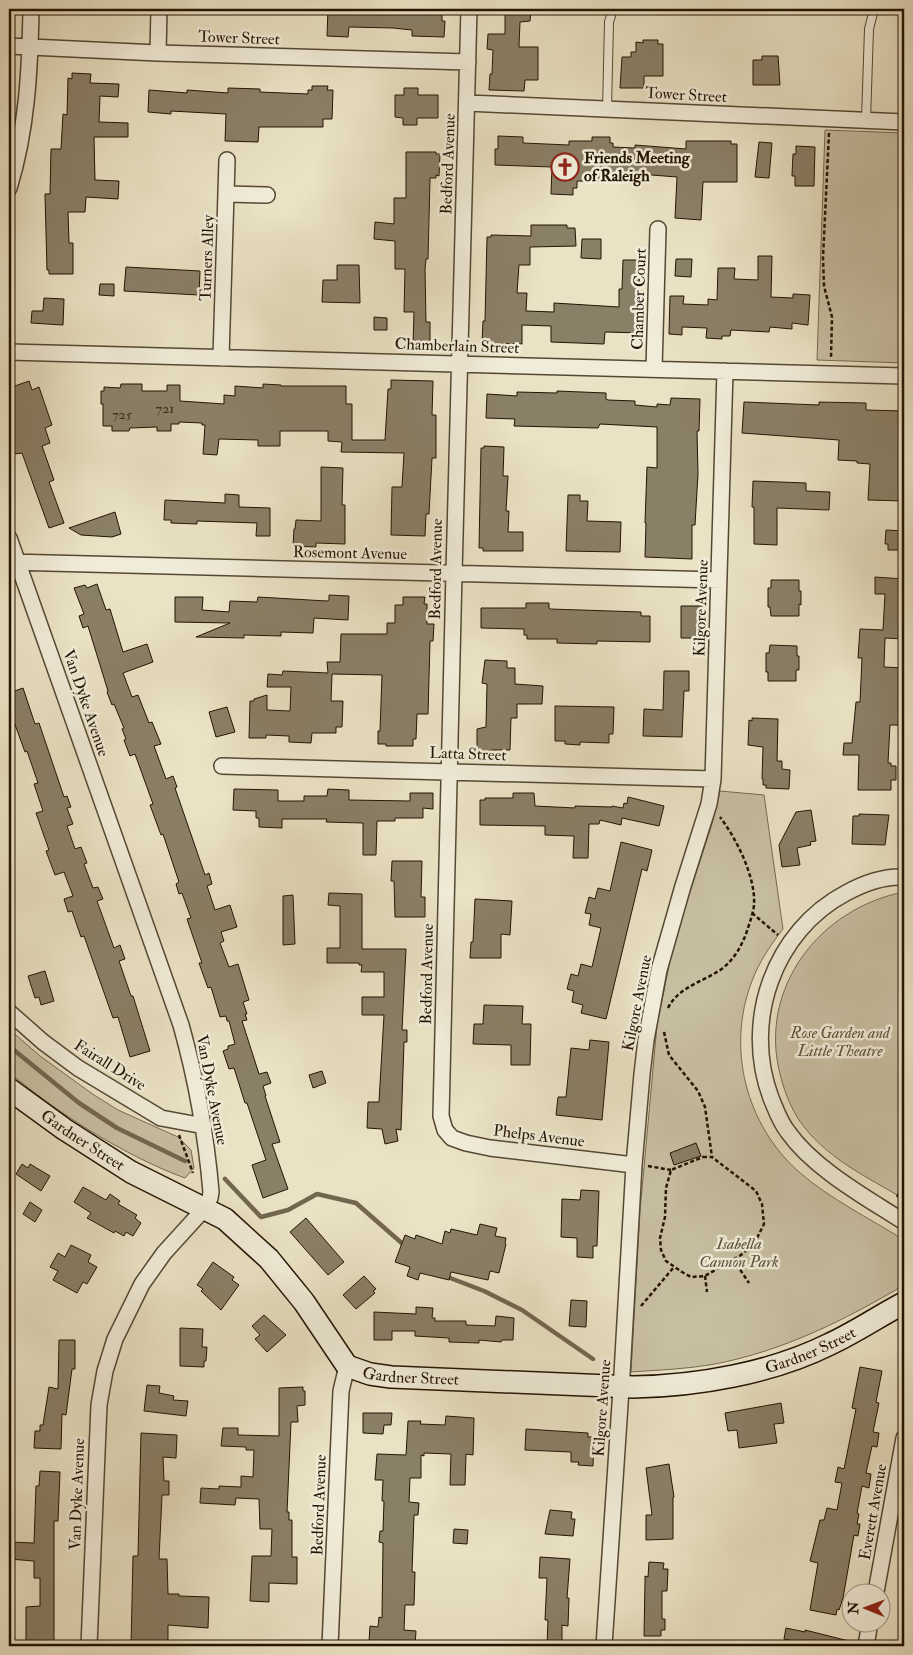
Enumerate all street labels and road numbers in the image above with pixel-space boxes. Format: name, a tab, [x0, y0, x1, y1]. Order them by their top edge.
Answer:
street label: Tower Street	[198, 27, 280, 49]
street label: Tower Street	[645, 83, 727, 107]
street label: Bedford Avenue	[436, 113, 460, 215]
street label: Turners Alley	[196, 214, 219, 301]
street label: Chamber Court	[627, 248, 651, 350]
street label: Chamberlain Street	[394, 334, 520, 358]
street label: Bedford Avenue	[425, 518, 447, 620]
street label: Rosemont Avenue	[293, 542, 408, 564]
street label: Kilgore Avenue	[689, 559, 713, 657]
street label: Van Dyke Avenue	[58, 647, 114, 760]
street label: Latta Street	[429, 743, 507, 765]
street label: Bedford Avenue	[416, 923, 438, 1025]
street label: Kilgore Avenue	[618, 953, 656, 1053]
street label: Van Dyke Avenue	[191, 1033, 233, 1147]
street label: Fairall Drive	[70, 1035, 150, 1095]
street label: Gardner Street	[37, 1105, 129, 1175]
street label: Phelps Avenue	[492, 1120, 586, 1153]
street label: Gardner Street	[763, 1323, 859, 1378]
street label: Kilgore Avenue	[589, 1358, 615, 1457]
street label: Gardner Street	[360, 1362, 459, 1390]
street label: Van Dyke Avenue	[65, 1437, 89, 1550]
street label: Bedford Avenue	[307, 1454, 331, 1556]
street label: Everett Avenue	[855, 1462, 891, 1562]

